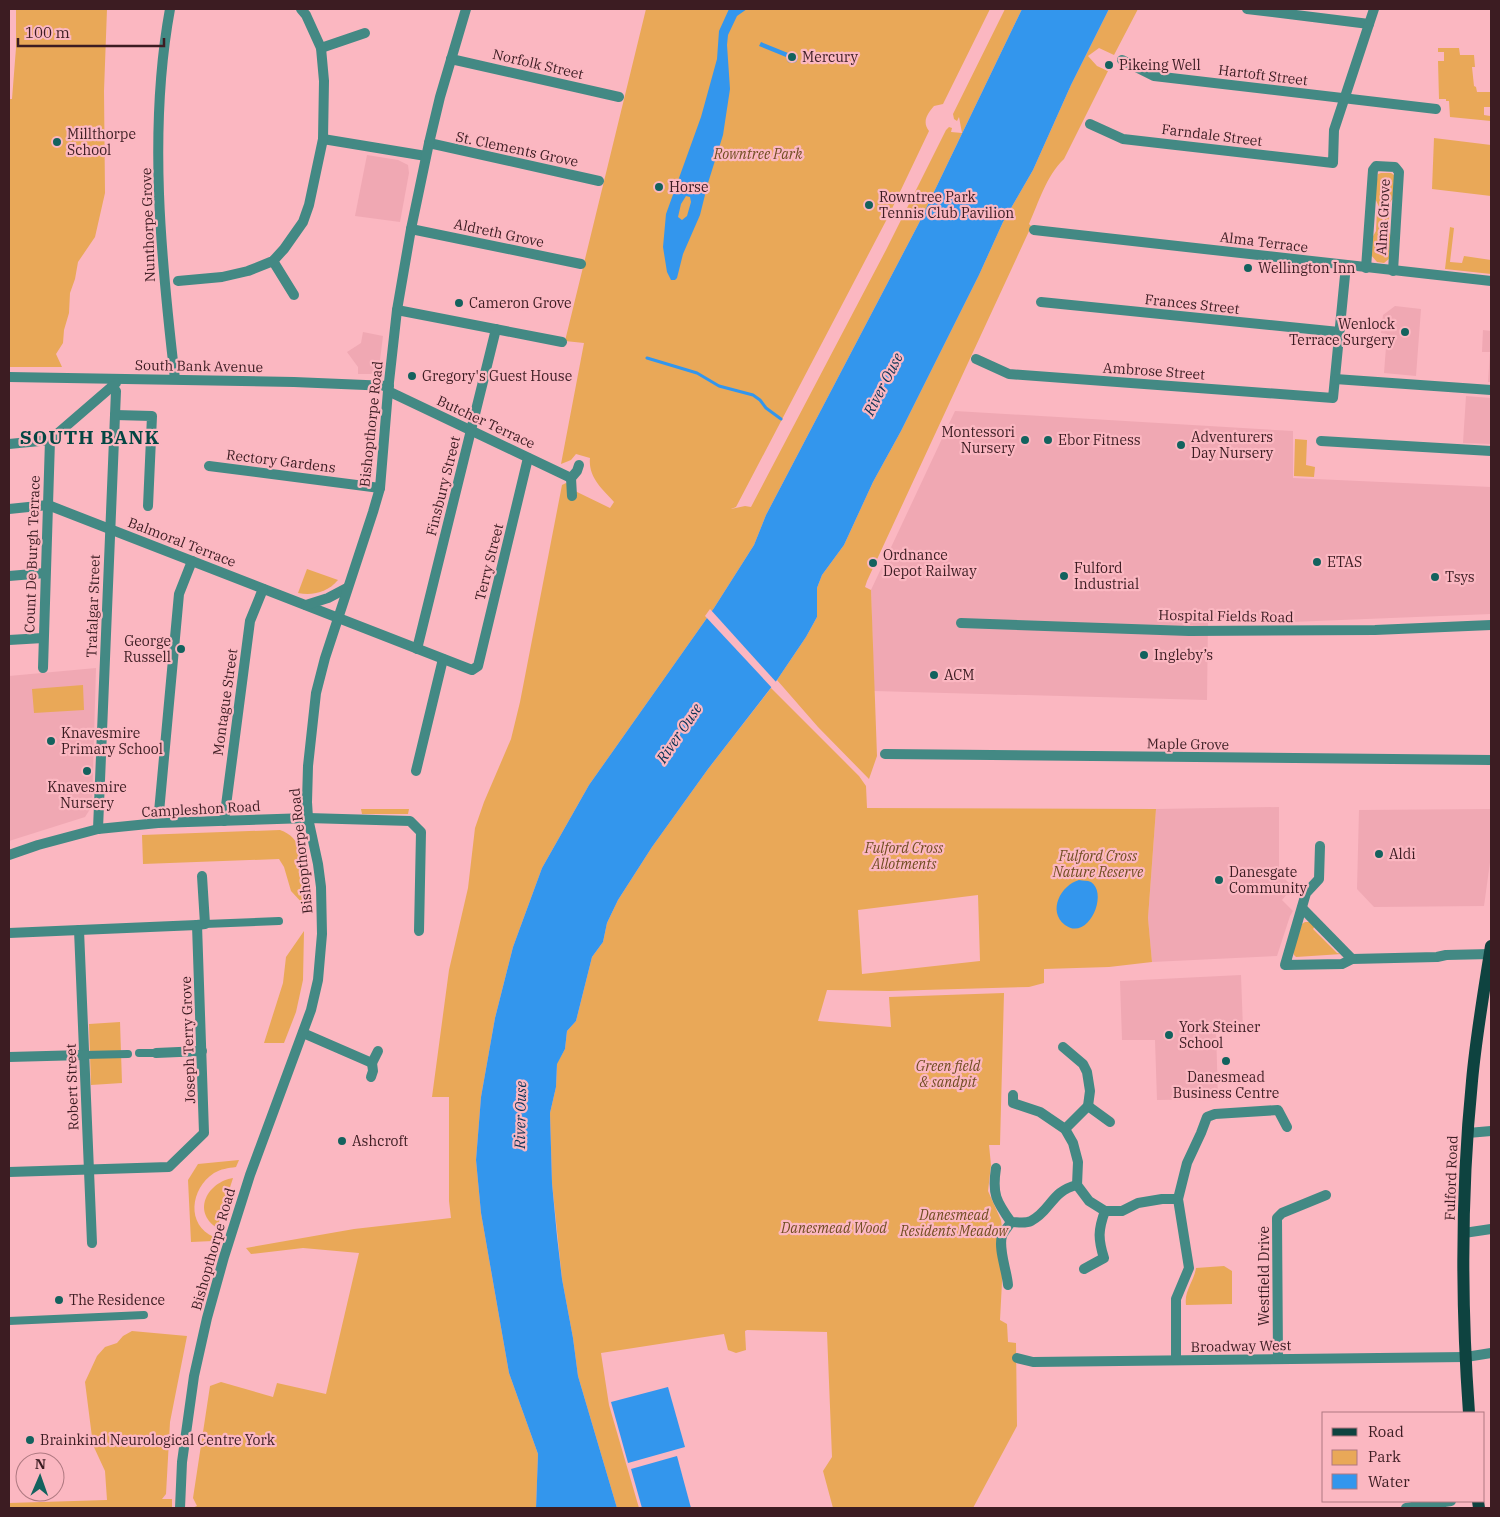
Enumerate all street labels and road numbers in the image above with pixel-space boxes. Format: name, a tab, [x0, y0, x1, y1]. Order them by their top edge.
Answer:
street label: Norfolk Street	[491, 45, 585, 83]
street label: Hartoft Street	[1217, 61, 1309, 89]
street label: Farndale Street	[1161, 120, 1263, 150]
street label: St. Clements Grove	[454, 127, 580, 171]
street label: Nunthorpe Grove	[137, 167, 159, 283]
street label: Alma Grove	[1372, 178, 1394, 256]
street label: Aldreth Grove	[452, 215, 546, 251]
street label: Alma Terrace	[1219, 228, 1309, 256]
street label: Frances Street	[1144, 290, 1240, 318]
street label: South Bank Avenue	[135, 356, 263, 376]
street label: Ambrose Street	[1102, 358, 1206, 384]
street label: Bishopthorpe Road	[355, 360, 387, 488]
street label: Butcher Terrace	[434, 391, 538, 453]
street label: Finsbury Street	[422, 434, 464, 538]
street label: Rectory Gardens	[225, 445, 337, 477]
street label: Count De Burgh Terrace	[20, 475, 44, 633]
street label: Balmoral Terrace	[125, 513, 239, 571]
street label: Terry Street	[471, 522, 507, 602]
street label: Trafalgar Street	[82, 554, 104, 658]
street label: Hospital Fields Road	[1158, 606, 1294, 626]
street label: Montague Street	[209, 647, 241, 757]
street label: Maple Grove	[1147, 734, 1229, 754]
street label: Bishopthorpe Road	[285, 787, 317, 915]
street label: Campleshon Road	[141, 797, 262, 821]
street label: Joseph Terry Grove	[177, 976, 199, 1104]
street label: Robert Street	[61, 1043, 83, 1131]
street label: Fulford Road	[1441, 1135, 1461, 1221]
street label: Bishopthorpe Road	[187, 1185, 239, 1312]
street label: Westfield Drive	[1255, 1226, 1273, 1326]
street label: Broadway West	[1190, 1336, 1292, 1356]

